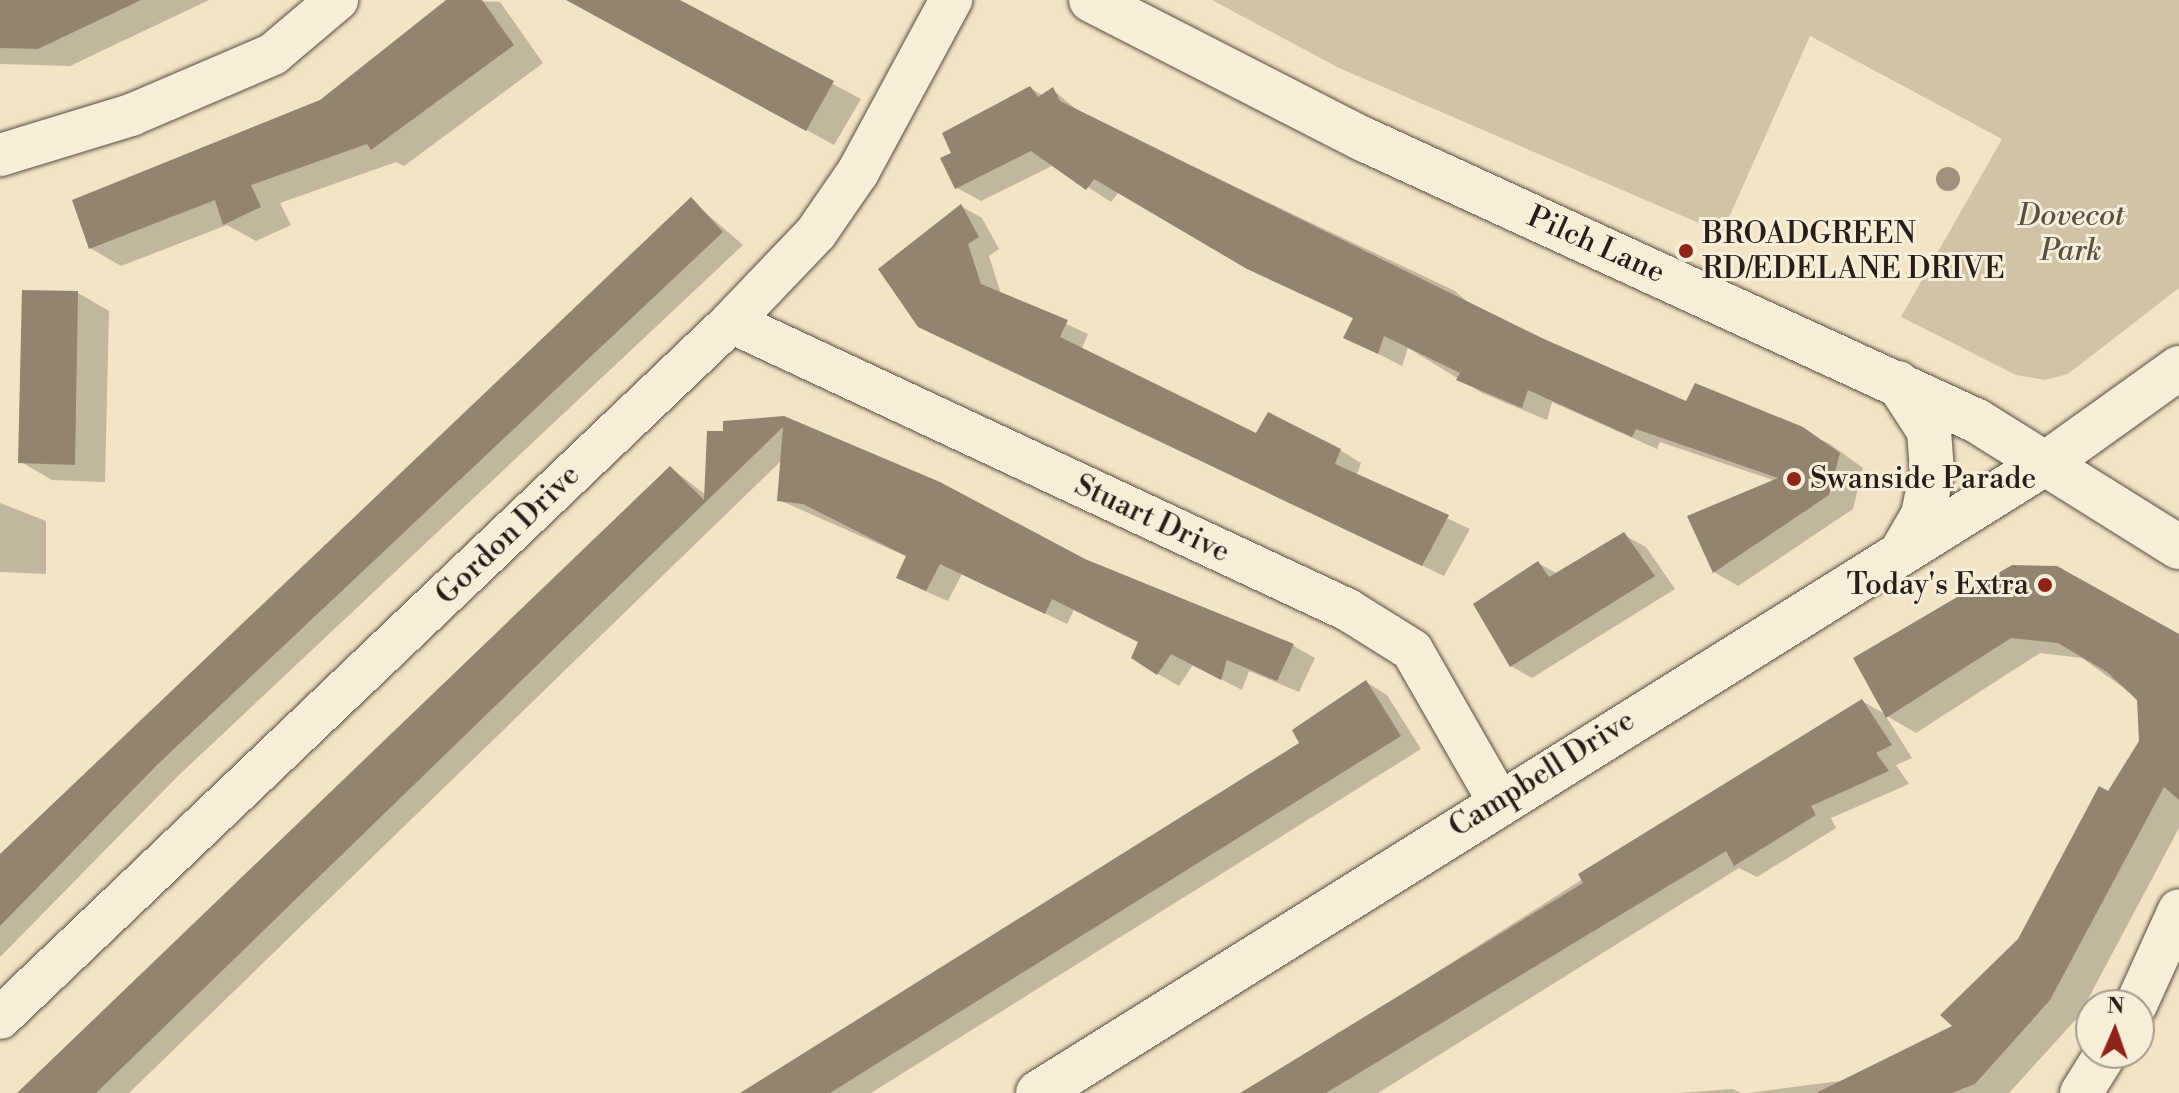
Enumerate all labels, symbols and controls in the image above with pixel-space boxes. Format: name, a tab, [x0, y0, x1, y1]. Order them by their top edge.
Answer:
park label: Dovecot Park	[2017, 198, 2125, 268]
street label: Pilch Lane	[1522, 199, 1670, 291]
place label: BROADGREEN RD/EDELANE DRIVE	[1702, 216, 2005, 286]
marker: BROADGREEN RD/EDELANE DRIVE	[1677, 242, 1695, 260]
street label: Gordon Drive	[429, 457, 587, 613]
place label: Swanside Parade	[1810, 461, 2036, 497]
street label: Stuart Drive	[1069, 467, 1235, 571]
marker: Swanside Parade	[1785, 470, 1803, 488]
place label: Today's Extra	[1847, 567, 2029, 603]
marker: Today's Extra	[2036, 576, 2054, 594]
street label: Campbell Drive	[1443, 703, 1641, 845]
north arrow	[2075, 989, 2155, 1069]
text: N	[2107, 993, 2125, 1020]

